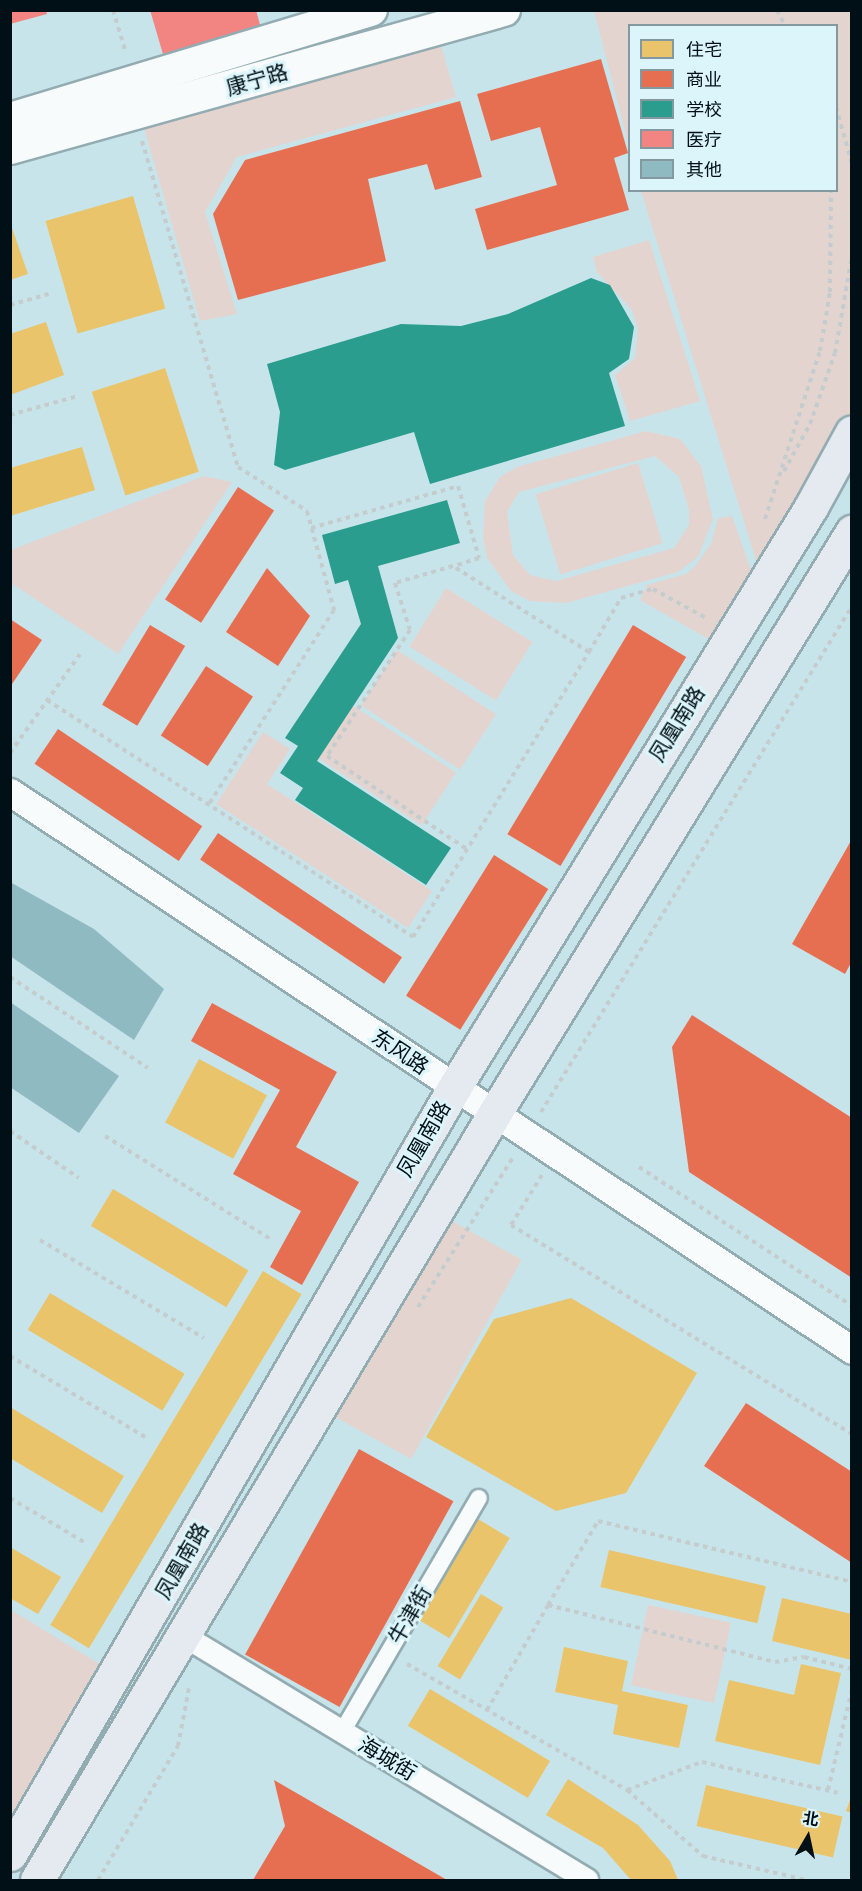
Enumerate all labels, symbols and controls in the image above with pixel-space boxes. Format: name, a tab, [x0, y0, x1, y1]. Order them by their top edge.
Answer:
legend	[628, 24, 838, 192]
text: 住宅	[686, 38, 722, 63]
street label: 康宁路	[223, 59, 291, 101]
text: 商业	[686, 68, 722, 93]
text: 学校	[686, 98, 722, 123]
text: 医疗	[686, 128, 722, 153]
text: 其他	[686, 158, 722, 183]
street label: 凤凰南路	[644, 682, 710, 766]
street label: 东风路	[367, 1024, 433, 1080]
street label: 凤凰南路	[392, 1096, 456, 1182]
street label: 凤凰南路	[150, 1518, 214, 1604]
street label: 牛津街	[383, 1581, 437, 1649]
street label: 海城街	[354, 1732, 420, 1786]
north arrow	[778, 1807, 838, 1867]
text: 北	[801, 1807, 820, 1831]

